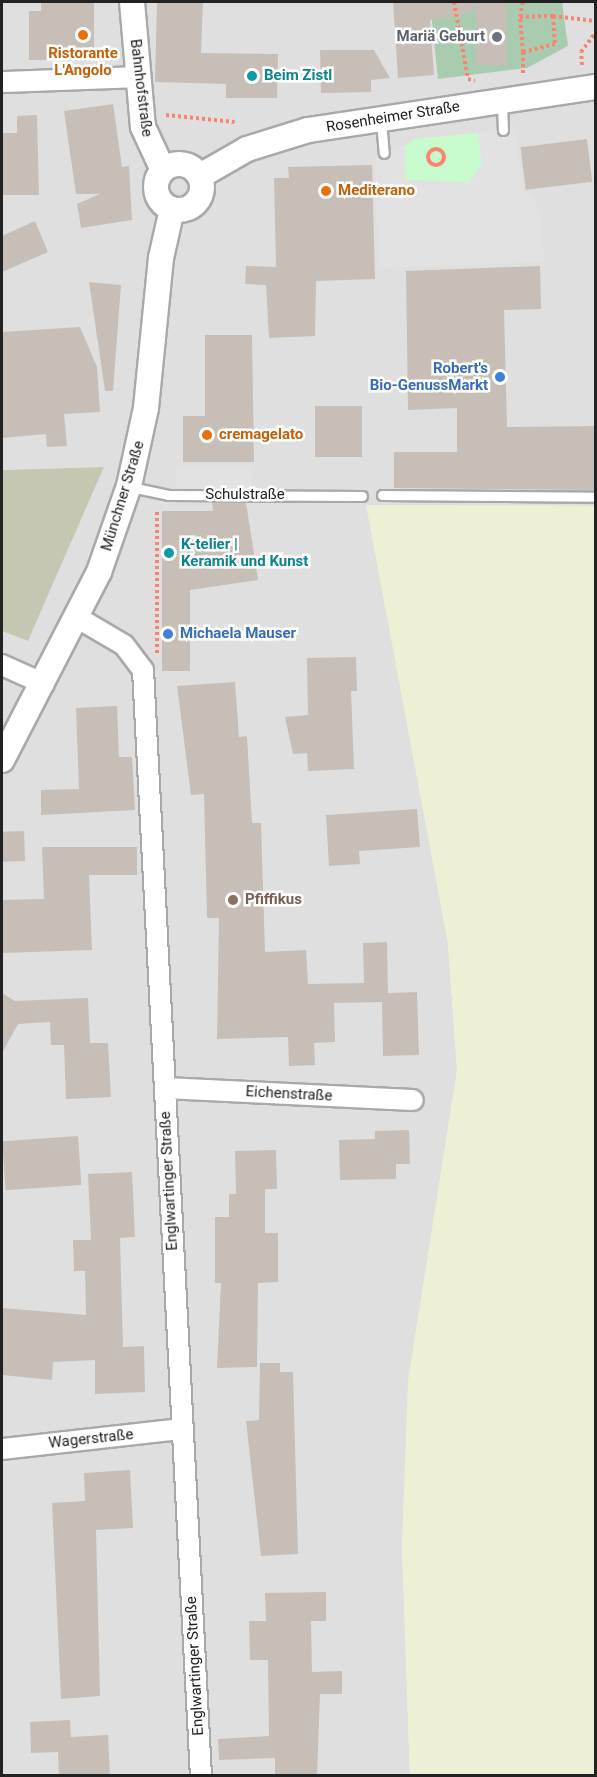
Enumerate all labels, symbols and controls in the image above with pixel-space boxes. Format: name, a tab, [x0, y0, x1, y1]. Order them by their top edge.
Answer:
marker: Ristorante L'Angolo	[76, 28, 90, 42]
place label: Mariä Geburt	[397, 28, 485, 46]
marker: Mariä Geburt	[490, 30, 504, 44]
street label: Bahnhofstraße	[126, 38, 156, 138]
place label: Ristorante L'Angolo	[48, 44, 118, 79]
place label: Beim Zistl	[264, 67, 332, 85]
marker: Beim Zistl	[245, 69, 259, 83]
street label: Rosenheimer Straße	[325, 98, 461, 136]
place label: Mediterano	[338, 182, 415, 200]
marker: Mediterano	[319, 184, 333, 198]
place label: Robert's Bio-GenussMarkt	[370, 359, 488, 394]
marker: Robert's Bio-GenussMarkt	[493, 370, 507, 384]
place label: cremagelato	[219, 426, 303, 444]
marker: cremagelato	[200, 428, 214, 442]
street label: Münchner Straße	[98, 439, 148, 553]
street label: Schulstraße	[205, 486, 285, 504]
place label: K-telier | Keramik und Kunst	[181, 535, 308, 570]
marker: K-telier | Keramik und Kunst	[162, 546, 176, 560]
place label: Michaela Mauser	[180, 625, 296, 643]
marker: Michaela Mauser	[161, 627, 175, 641]
place label: Pfiffikus	[245, 891, 302, 909]
marker: Pfiffikus	[226, 893, 240, 907]
street label: Eichenstraße	[245, 1083, 333, 1105]
street label: Englwartinger Straße	[156, 1111, 182, 1251]
street label: Wagerstraße	[48, 1426, 134, 1452]
street label: Englwartinger Straße	[182, 1596, 208, 1736]

